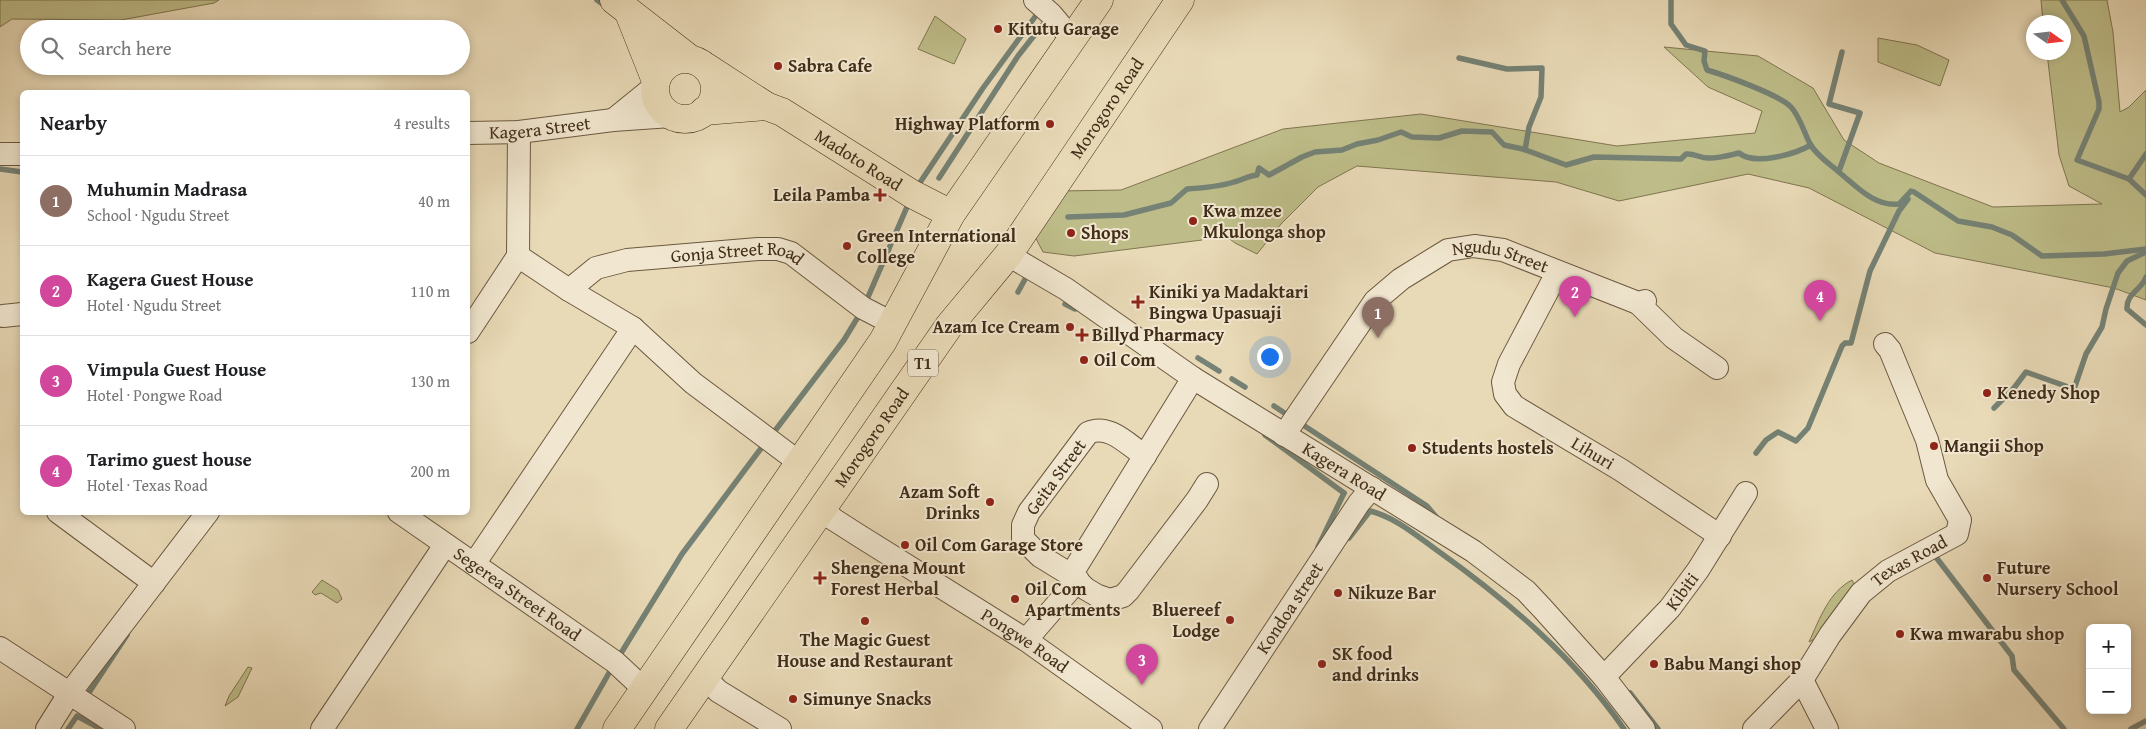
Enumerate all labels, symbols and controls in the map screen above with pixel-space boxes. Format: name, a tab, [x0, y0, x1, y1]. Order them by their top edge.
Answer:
place label: Kitutu Garage	[1008, 15, 1119, 42]
north arrow	[2026, 15, 2071, 60]
search box	[20, 20, 470, 75]
marker: Kitutu Garage	[992, 23, 1004, 35]
icon: search	[38, 34, 66, 62]
text: Search here	[78, 34, 172, 62]
place label: Sabra Cafe	[788, 52, 872, 79]
street label: Morogoro Road	[1063, 52, 1151, 164]
marker: Sabra Cafe	[772, 60, 784, 72]
text: Nearby	[40, 107, 107, 138]
street label: Kagera Street	[489, 109, 593, 146]
place label: Highway Platform	[895, 110, 1041, 137]
text: 4 results	[393, 111, 450, 135]
marker: Highway Platform	[1044, 118, 1056, 130]
street label: Madoto Road	[809, 122, 908, 198]
text: Muhumin Madrasa	[87, 175, 247, 203]
place label: Leila Pamba	[773, 181, 871, 208]
text: 1	[52, 189, 60, 213]
text: 40 m	[418, 189, 450, 213]
marker: Leila Pamba	[874, 189, 886, 201]
place label: Kwa mzee Mkulonga shop	[1203, 197, 1326, 245]
text: School · Ngudu Street	[87, 203, 229, 227]
marker: Kwa mzee Mkulonga shop	[1187, 215, 1199, 227]
place label: Shops	[1081, 219, 1129, 246]
place label: Green International College	[857, 222, 1017, 270]
marker: Shops	[1065, 227, 1077, 239]
street label: Ngudu Street	[1450, 232, 1553, 280]
street label: Gonja Street Road	[670, 235, 810, 272]
marker: Green International College	[841, 240, 853, 252]
text: Kagera Guest House	[87, 265, 254, 293]
pin: 2	[1559, 276, 1591, 317]
place label: Kiniki ya Madaktari Bingwa Upasuaji	[1149, 278, 1309, 326]
text: 2	[52, 279, 60, 303]
text: 110 m	[410, 279, 450, 303]
pin: 4	[1804, 280, 1836, 321]
text: Hotel · Ngudu Street	[87, 293, 221, 317]
marker: Kiniki ya Madaktari Bingwa Upasuaji	[1131, 295, 1145, 309]
pin: 1	[1362, 297, 1394, 338]
place label: Azam Ice Cream	[932, 313, 1061, 340]
marker: Azam Ice Cream	[1064, 321, 1076, 333]
place label: Billyd Pharmacy	[1092, 321, 1225, 348]
marker: Billyd Pharmacy	[1076, 329, 1088, 341]
your location	[1257, 344, 1283, 370]
place label: Oil Com	[1094, 346, 1156, 373]
road number: T1	[908, 349, 938, 376]
marker: Oil Com	[1078, 354, 1090, 366]
text: Vimpula Guest House	[87, 355, 266, 383]
text: 3	[52, 369, 60, 393]
text: 130 m	[410, 369, 450, 393]
place label: Kenedy Shop	[1997, 379, 2100, 406]
street label: Morogoro Road	[827, 381, 916, 493]
text: Hotel · Pongwe Road	[87, 383, 222, 407]
marker: Kenedy Shop	[1981, 387, 1993, 399]
street label: Lihuri	[1566, 429, 1620, 476]
street label: Geita Street	[1019, 432, 1093, 520]
place label: Mangii Shop	[1944, 432, 2044, 459]
place label: Students hostels	[1422, 434, 1554, 461]
street label: Kagera Road	[1297, 435, 1392, 507]
marker: Mangii Shop	[1928, 440, 1940, 452]
marker: Students hostels	[1406, 442, 1418, 454]
text: Tarimo guest house	[87, 445, 252, 473]
text: 4	[52, 459, 60, 483]
text: 200 m	[410, 459, 450, 483]
text: Hotel · Texas Road	[87, 473, 208, 497]
place label: Azam Soft Drinks	[899, 478, 980, 526]
marker: Azam Soft Drinks	[984, 496, 996, 508]
street label: Texas Road	[1865, 528, 1952, 593]
place label: Oil Com Garage Store	[915, 531, 1083, 558]
marker: Oil Com Garage Store	[899, 539, 911, 551]
street label: Segerea Street Road	[448, 540, 587, 648]
place label: Shengena Mount Forest Herbal	[831, 554, 966, 602]
place label: Future Nursery School	[1997, 554, 2119, 602]
street label: Kondoa street	[1249, 556, 1330, 659]
street label: Kibiti	[1659, 566, 1705, 616]
marker: Shengena Mount Forest Herbal	[813, 571, 827, 585]
marker: Future Nursery School	[1981, 572, 1993, 584]
place label: Oil Com Apartments	[1025, 575, 1121, 623]
place label: Nikuze Bar	[1348, 579, 1437, 606]
marker: Nikuze Bar	[1332, 587, 1344, 599]
marker: Oil Com Apartments	[1009, 593, 1021, 605]
place label: Bluereef Lodge	[1152, 596, 1223, 644]
street label: Pongwe Road	[976, 601, 1075, 680]
marker: Bluereef Lodge	[1224, 614, 1236, 626]
marker: The Magic Guest House and Restaurant	[859, 615, 871, 627]
place label: Kwa mwarabu shop	[1910, 620, 2064, 647]
map controls	[2086, 624, 2131, 714]
button: +	[2086, 624, 2131, 669]
place label: The Magic Guest House and Restaurant	[777, 626, 953, 674]
marker: Kwa mwarabu shop	[1894, 628, 1906, 640]
place label: SK food and drinks	[1332, 640, 1419, 688]
pin: 3	[1126, 644, 1158, 685]
place label: Babu Mangi shop	[1664, 650, 1801, 677]
marker: SK food and drinks	[1316, 658, 1328, 670]
marker: Babu Mangi shop	[1648, 658, 1660, 670]
button: −	[2086, 669, 2131, 714]
place label: Simunye Snacks	[803, 685, 932, 712]
marker: Simunye Snacks	[787, 693, 799, 705]

